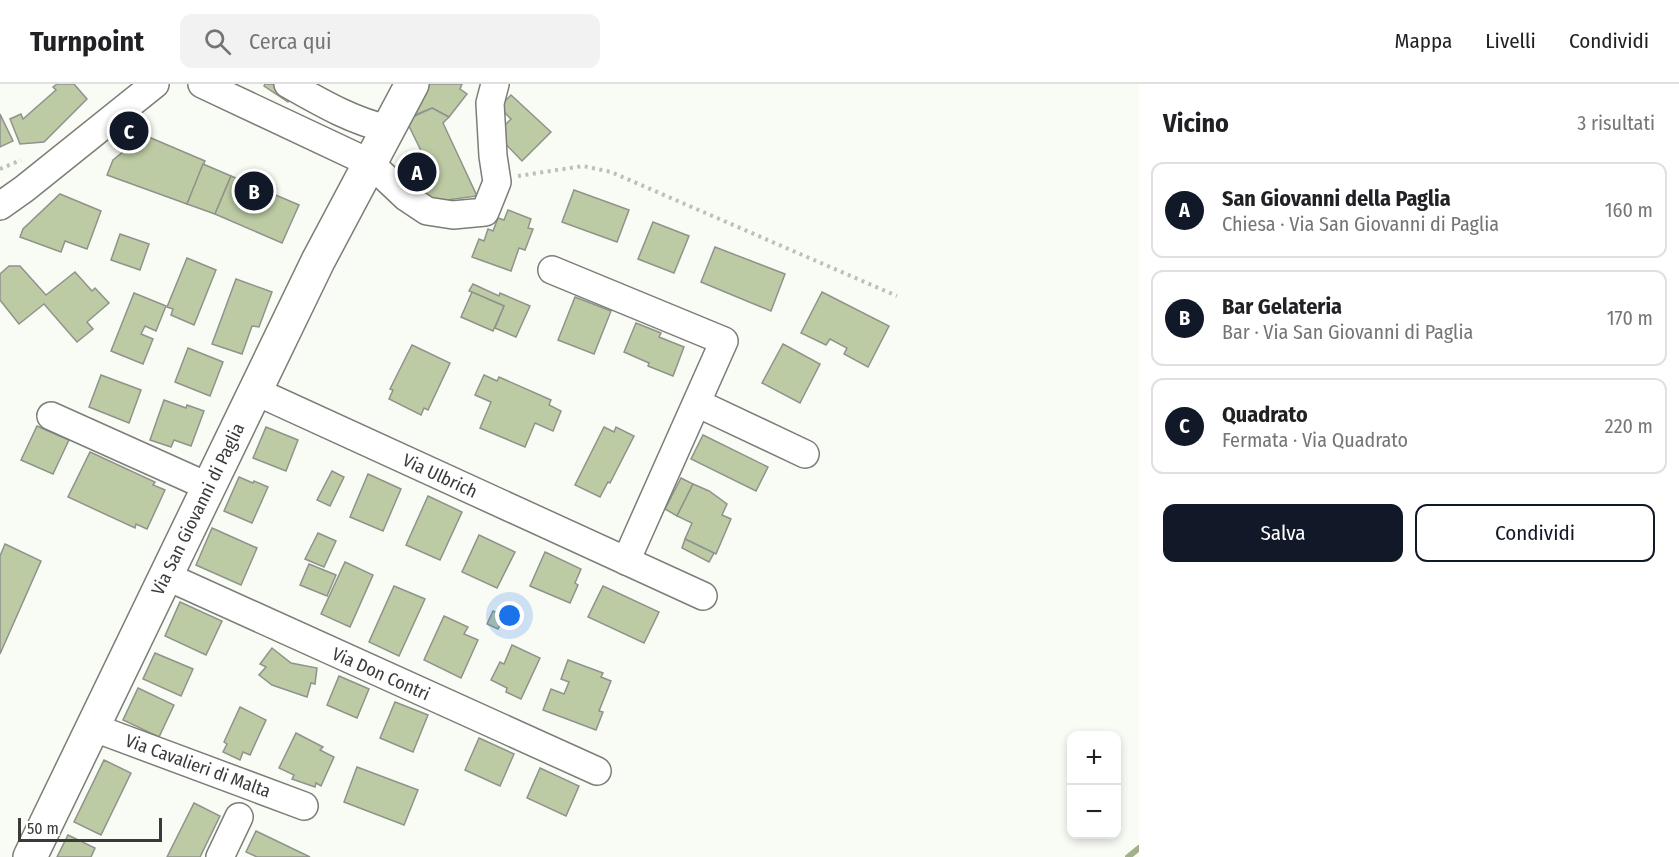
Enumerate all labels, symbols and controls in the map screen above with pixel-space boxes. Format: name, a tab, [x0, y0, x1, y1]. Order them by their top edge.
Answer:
search box	[180, 14, 600, 68]
text: Turnpoint	[30, 25, 144, 58]
icon: search	[201, 25, 234, 58]
text: Cerca qui	[249, 28, 332, 55]
text: Mappa	[1395, 28, 1452, 54]
text: Livelli	[1485, 28, 1536, 54]
text: Condividi	[1569, 28, 1649, 54]
pin: C	[110, 108, 148, 154]
text: Vicino	[1163, 108, 1229, 139]
text: 3 risultati	[1577, 111, 1655, 135]
pin: A	[398, 150, 436, 194]
pin: B	[234, 168, 274, 214]
text: San Giovanni della Paglia	[1222, 185, 1451, 212]
text: A	[1179, 198, 1190, 222]
text: 160 m	[1605, 198, 1653, 222]
text: Chiesa · Via San Giovanni di Paglia	[1222, 212, 1499, 236]
text: Bar Gelateria	[1222, 293, 1342, 320]
text: B	[1179, 306, 1190, 330]
text: 170 m	[1607, 306, 1653, 330]
text: Bar · Via San Giovanni di Paglia	[1222, 320, 1473, 344]
text: Quadrato	[1222, 401, 1308, 428]
text: C	[1179, 414, 1190, 438]
text: 220 m	[1605, 414, 1653, 438]
street label: Via San Giovanni di Paglia	[147, 419, 249, 599]
text: Fermata · Via Quadrato	[1222, 428, 1408, 452]
street label: Via Ulbrich	[399, 449, 481, 503]
button: Salva	[1163, 504, 1403, 562]
button: Condividi	[1415, 504, 1655, 562]
your location	[495, 601, 524, 630]
street label: Via Don Contri	[329, 643, 433, 705]
street label: Via Cavalieri di Malta	[122, 729, 274, 803]
map controls	[1067, 731, 1121, 839]
button: +	[1067, 731, 1121, 785]
button: −	[1067, 785, 1121, 839]
scale bar	[18, 815, 162, 842]
text: 50 m	[27, 819, 59, 838]

